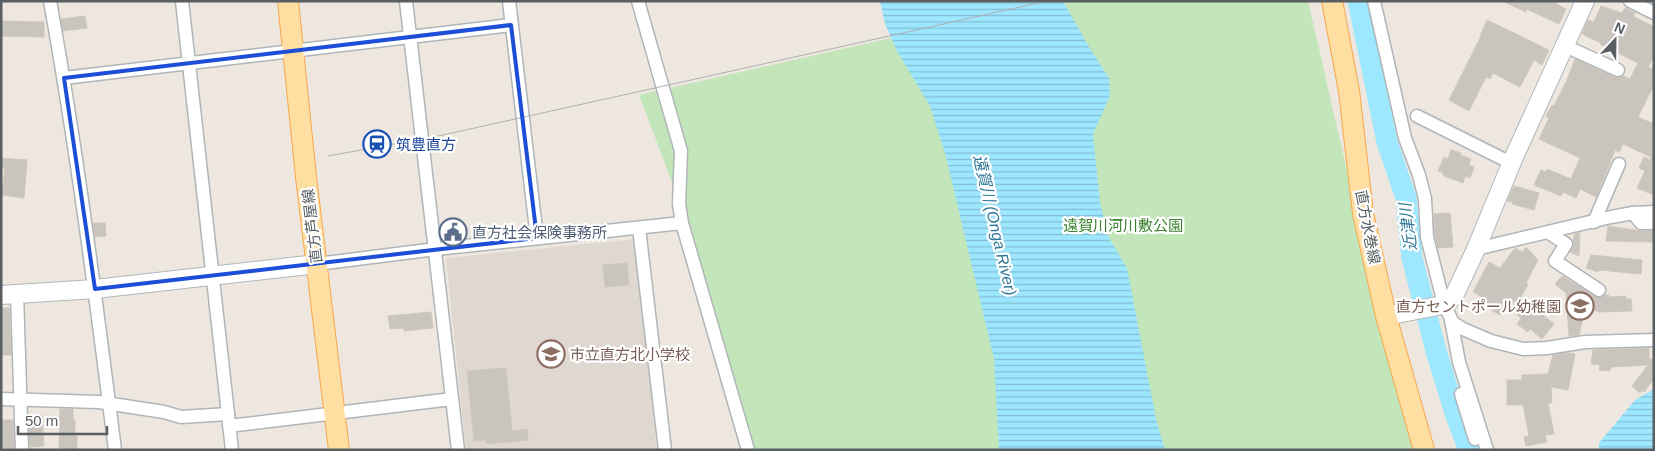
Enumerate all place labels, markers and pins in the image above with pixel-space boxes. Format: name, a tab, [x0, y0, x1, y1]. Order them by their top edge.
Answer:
station icon: 筑豊直方	[362, 129, 392, 159]
place label: 筑豊直方	[396, 136, 456, 153]
public building icon: 直方社会保険事務所	[438, 217, 468, 247]
place label: 直方社会保険事務所	[472, 224, 607, 241]
school or university icon: 直方セントポール幼稚園	[1565, 291, 1595, 321]
place label: 直方セントポール幼稚園	[1396, 298, 1561, 315]
school or university icon: 市立直方北小学校	[536, 339, 566, 369]
place label: 市立直方北小学校	[570, 346, 690, 363]

